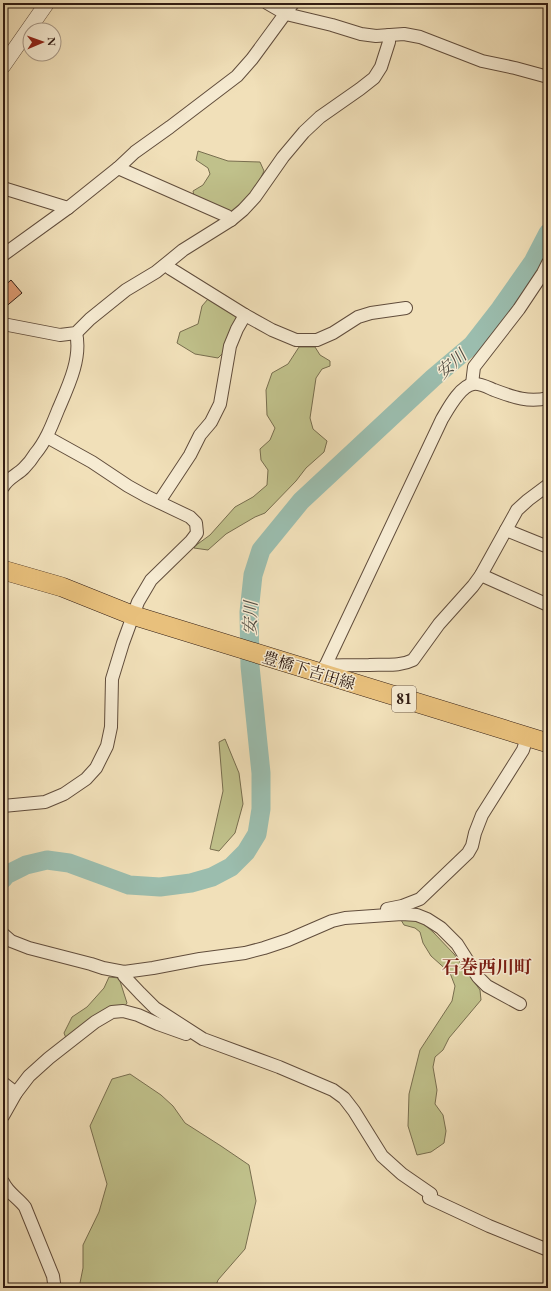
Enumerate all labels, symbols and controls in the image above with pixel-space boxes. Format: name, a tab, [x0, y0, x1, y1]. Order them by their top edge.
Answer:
north arrow	[22, 22, 62, 62]
text: N	[45, 37, 59, 46]
water label: 安川	[431, 343, 472, 384]
water label: 安川	[238, 599, 262, 635]
street label: 豊橋下吉田線	[260, 646, 358, 695]
road number: 81	[392, 686, 416, 712]
district label: 石巻西川町	[442, 955, 532, 978]

